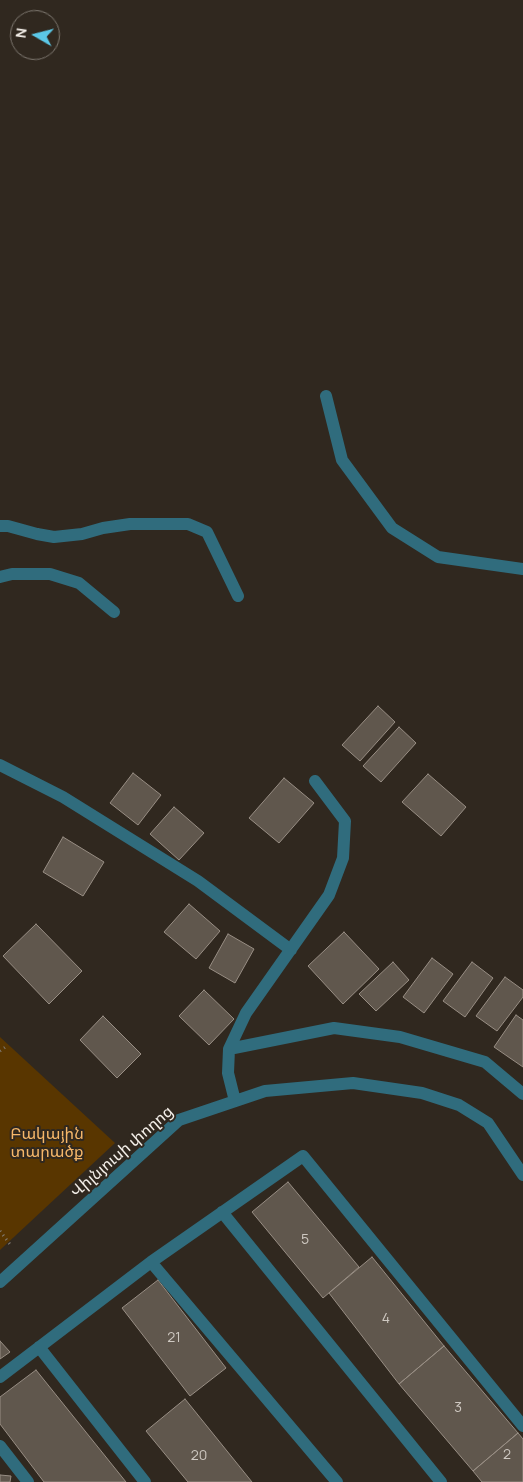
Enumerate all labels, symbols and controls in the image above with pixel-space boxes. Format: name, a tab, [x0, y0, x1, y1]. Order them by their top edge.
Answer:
north arrow	[10, 10, 60, 60]
text: N	[11, 27, 31, 39]
street label: Վիլնյուսի փողոց	[67, 1102, 177, 1202]
park label: Բակային տարածք	[10, 1125, 84, 1163]
house number: 5	[301, 1232, 309, 1248]
house number: 4	[382, 1311, 390, 1327]
house number: 21	[167, 1330, 181, 1346]
house number: 3	[454, 1400, 462, 1416]
house number: 2	[503, 1447, 511, 1463]
house number: 20	[191, 1448, 207, 1464]

